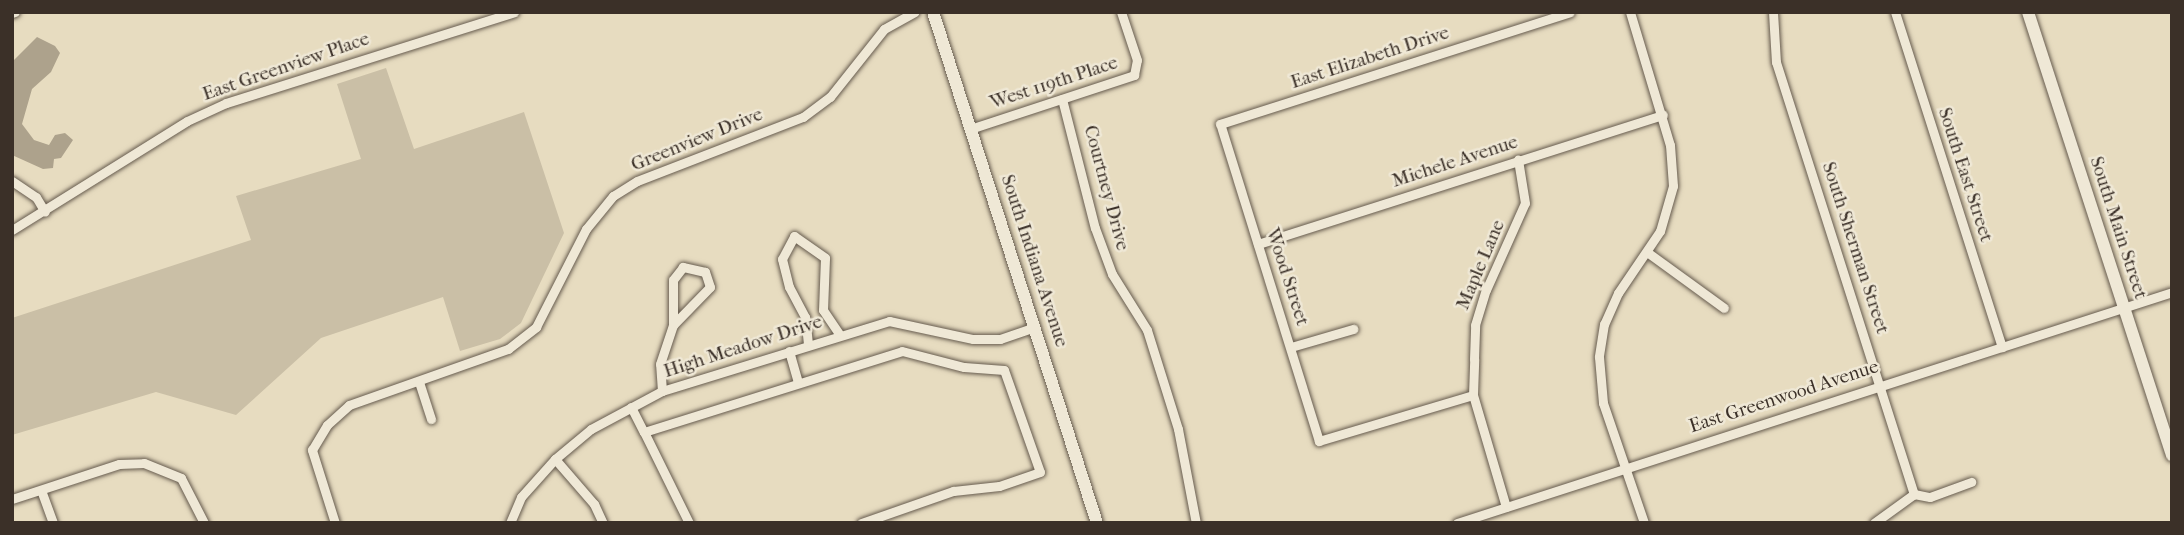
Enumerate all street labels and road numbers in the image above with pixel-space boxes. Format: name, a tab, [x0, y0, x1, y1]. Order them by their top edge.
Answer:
street label: East Elizabeth Drive	[1288, 22, 1452, 94]
street label: East Greenview Place	[200, 28, 372, 106]
street label: West 119th Place	[987, 52, 1121, 114]
street label: Greenview Drive	[628, 103, 766, 177]
street label: South East Street	[1933, 105, 1997, 245]
street label: Courtney Drive	[1078, 123, 1134, 253]
street label: Michele Avenue	[1389, 131, 1521, 193]
street label: South Main Street	[2084, 154, 2152, 302]
street label: South Sherman Street	[1816, 159, 1894, 337]
street label: South Indiana Avenue	[995, 172, 1073, 350]
street label: Maple Lane	[1452, 217, 1510, 313]
street label: Wood Street	[1261, 225, 1313, 329]
street label: High Meadow Drive	[661, 311, 825, 383]
street label: East Greenwood Avenue	[1686, 356, 1882, 438]

